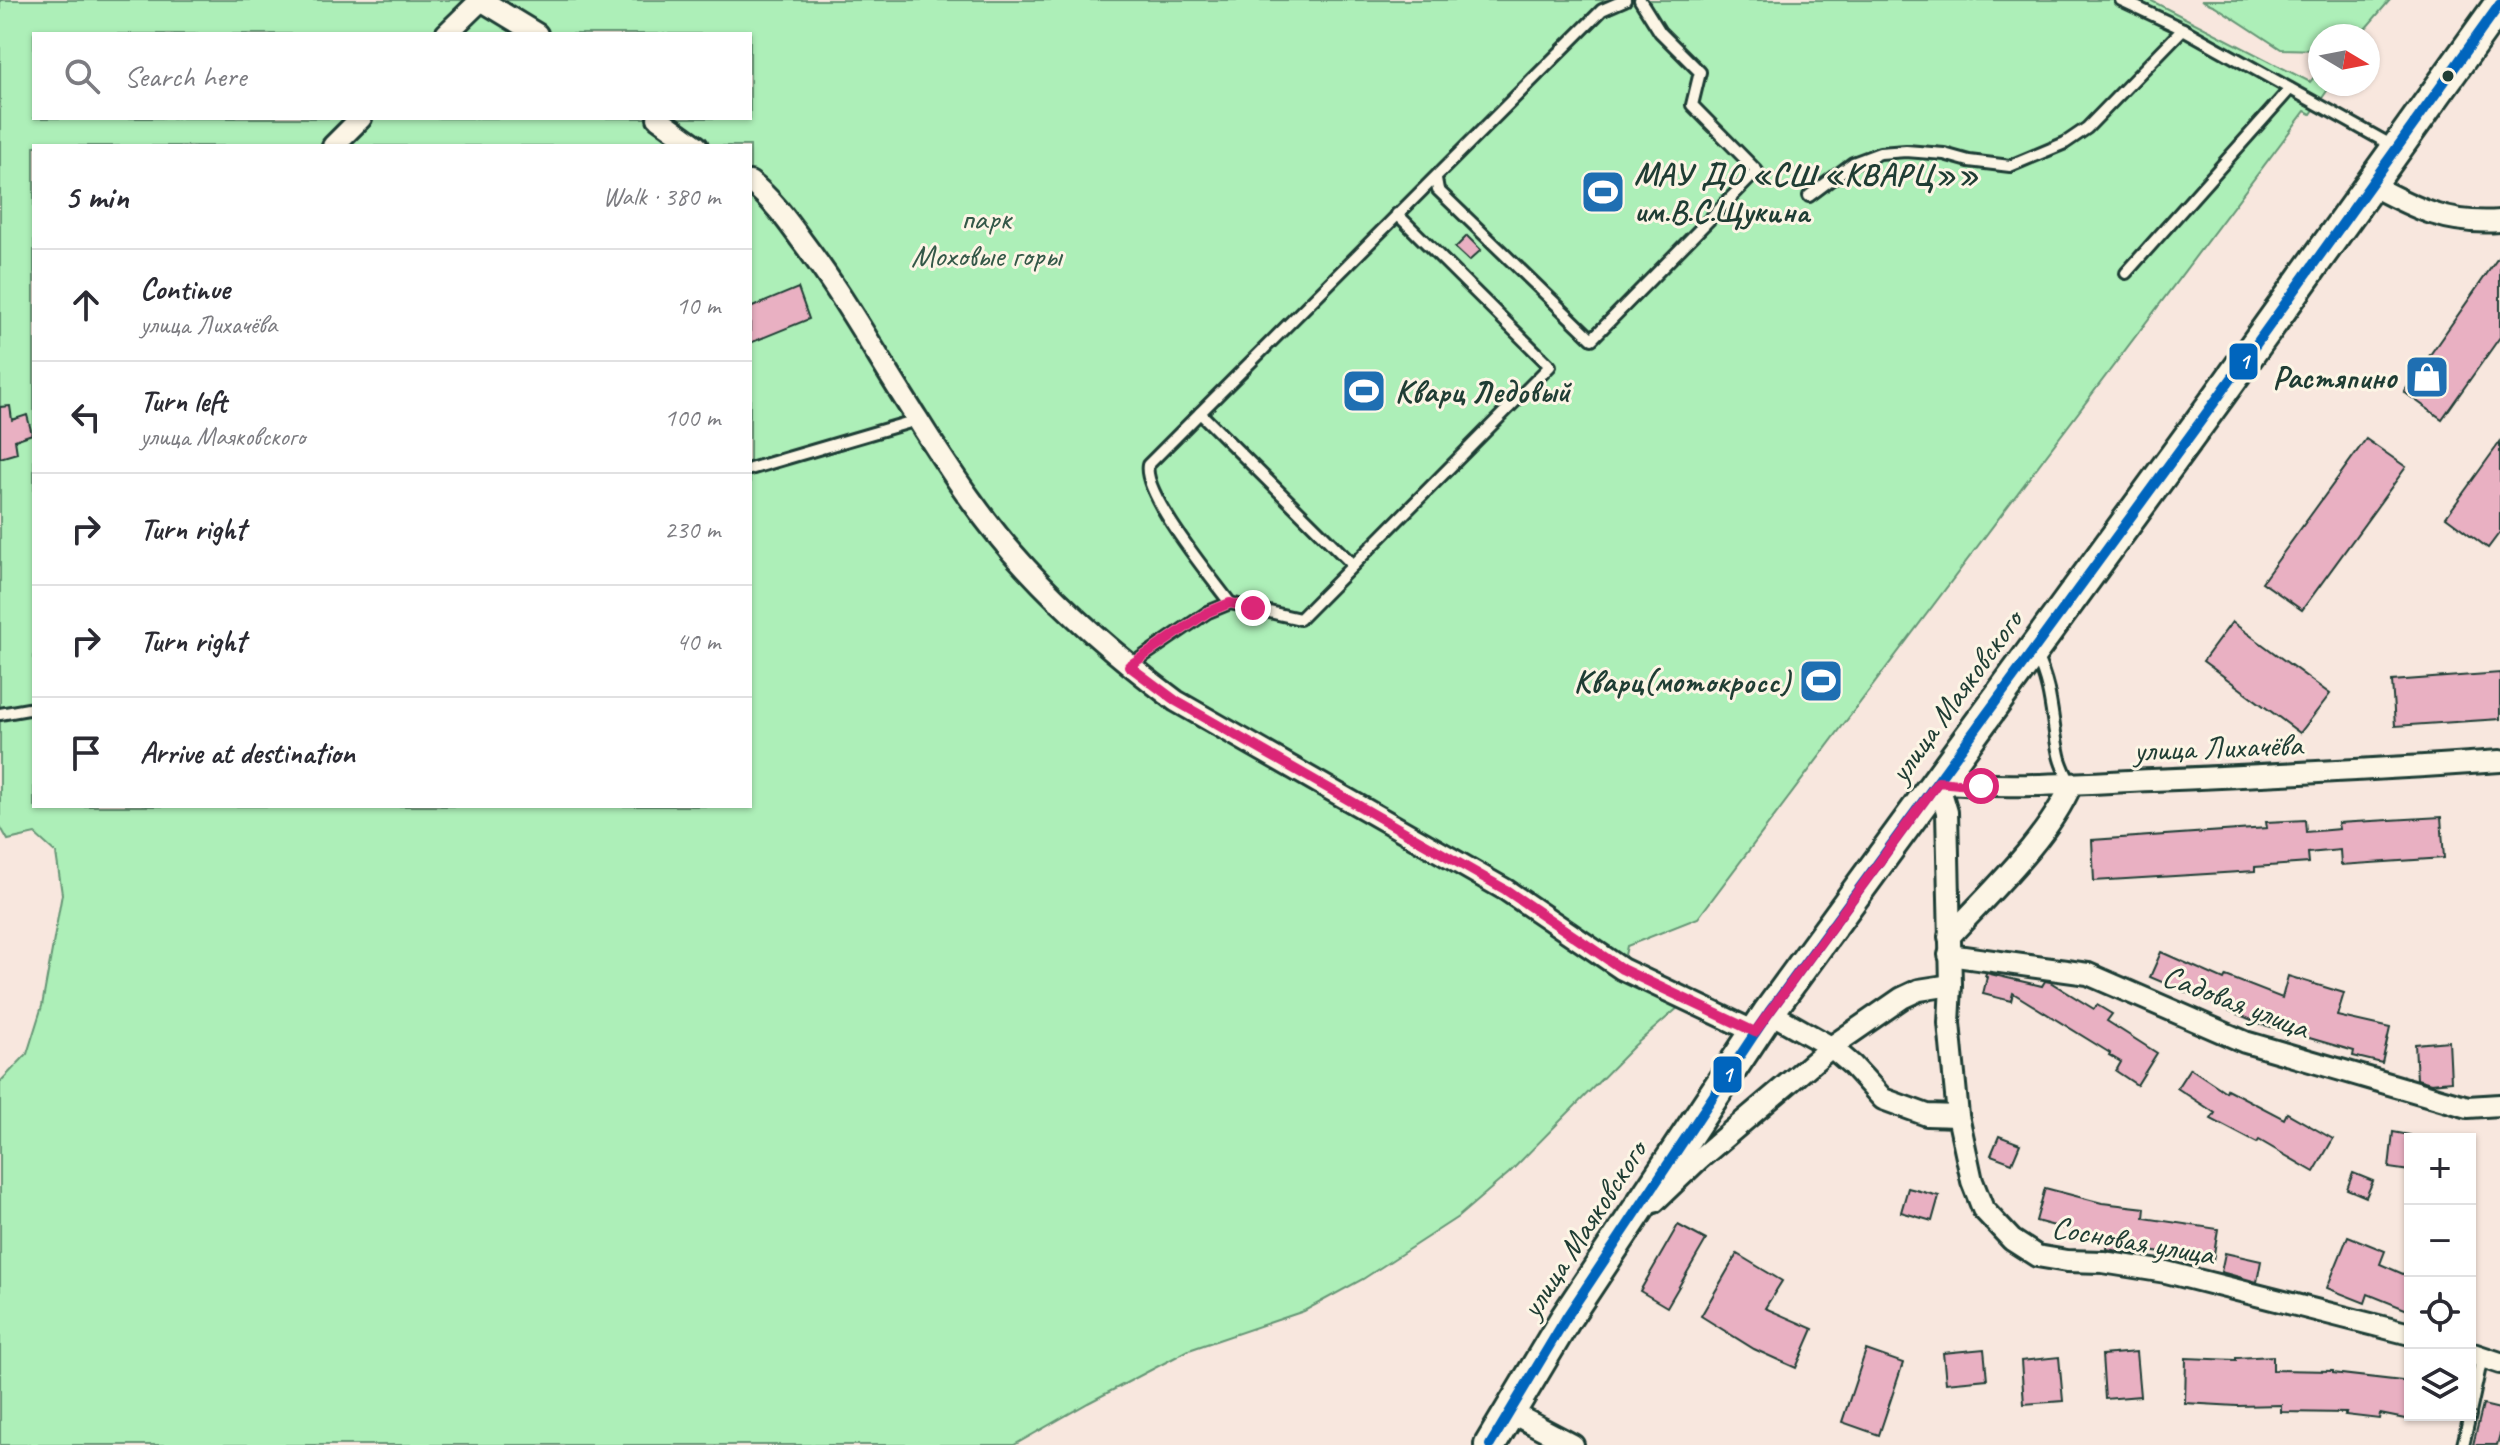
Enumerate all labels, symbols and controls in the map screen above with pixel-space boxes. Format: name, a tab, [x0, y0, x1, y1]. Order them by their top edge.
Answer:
north arrow	[2308, 24, 2380, 96]
search box	[32, 32, 752, 120]
icon: search	[60, 54, 104, 98]
text: Search here	[124, 57, 246, 95]
unlabelled marker	[2440, 68, 2456, 84]
place label: МАУ ДО «СШ «КВАРЦ»» им.В.С.Щукина	[1634, 154, 1979, 232]
sports icon: МАУ ДО «СШ «КВАРЦ»» им.В.С.Щукина	[1579, 168, 1627, 216]
text: 5 min	[64, 175, 129, 218]
text: Walk · 380 m	[603, 180, 720, 213]
park label: парк Моховые горы	[911, 198, 1063, 276]
text: Continue	[140, 270, 230, 308]
icon: ahead	[64, 283, 108, 327]
text: 10 m	[676, 289, 720, 322]
text: улица Лихачёва	[140, 308, 277, 341]
line badge: 1	[2228, 342, 2259, 381]
text: 1	[2239, 348, 2251, 376]
shop icon: Растяпино	[2403, 353, 2451, 401]
place label: Растяпино	[2273, 357, 2398, 398]
sports icon: Кварц Ледовый	[1340, 367, 1388, 415]
place label: Кварц Ледовый	[1395, 371, 1572, 412]
text: Turn left	[140, 382, 227, 420]
icon: left	[64, 395, 108, 439]
text: 100 m	[664, 401, 720, 434]
text: улица Маяковского	[140, 420, 305, 453]
icon: right	[64, 507, 108, 551]
text: Turn right	[140, 510, 245, 548]
text: 230 m	[664, 513, 720, 546]
route end	[1235, 590, 1271, 626]
street label: улица Маяковского	[1878, 599, 2034, 792]
icon: right	[64, 619, 108, 663]
text: Turn right	[140, 622, 245, 660]
text: 40 m	[676, 625, 720, 658]
sports icon: Кварц(мотокросс)	[1797, 657, 1845, 705]
place label: Кварц(мотокросс)	[1574, 661, 1792, 702]
street label: улица Лихачёва	[2131, 724, 2305, 771]
icon: arrive	[64, 731, 108, 775]
text: Arrive at destination	[140, 734, 355, 772]
route start	[1963, 768, 1999, 804]
street label: Садовая улица	[2157, 955, 2317, 1049]
line badge: 1	[1712, 1055, 1743, 1094]
text: 1	[1722, 1061, 1734, 1089]
street label: улица Маяковского	[1510, 1130, 1658, 1327]
map controls	[2404, 1133, 2476, 1421]
button: +	[2404, 1133, 2476, 1205]
button: −	[2404, 1205, 2476, 1277]
street label: Сосновая улица	[2049, 1206, 2219, 1275]
button: locate	[2404, 1277, 2476, 1349]
button: layers	[2404, 1349, 2476, 1421]

